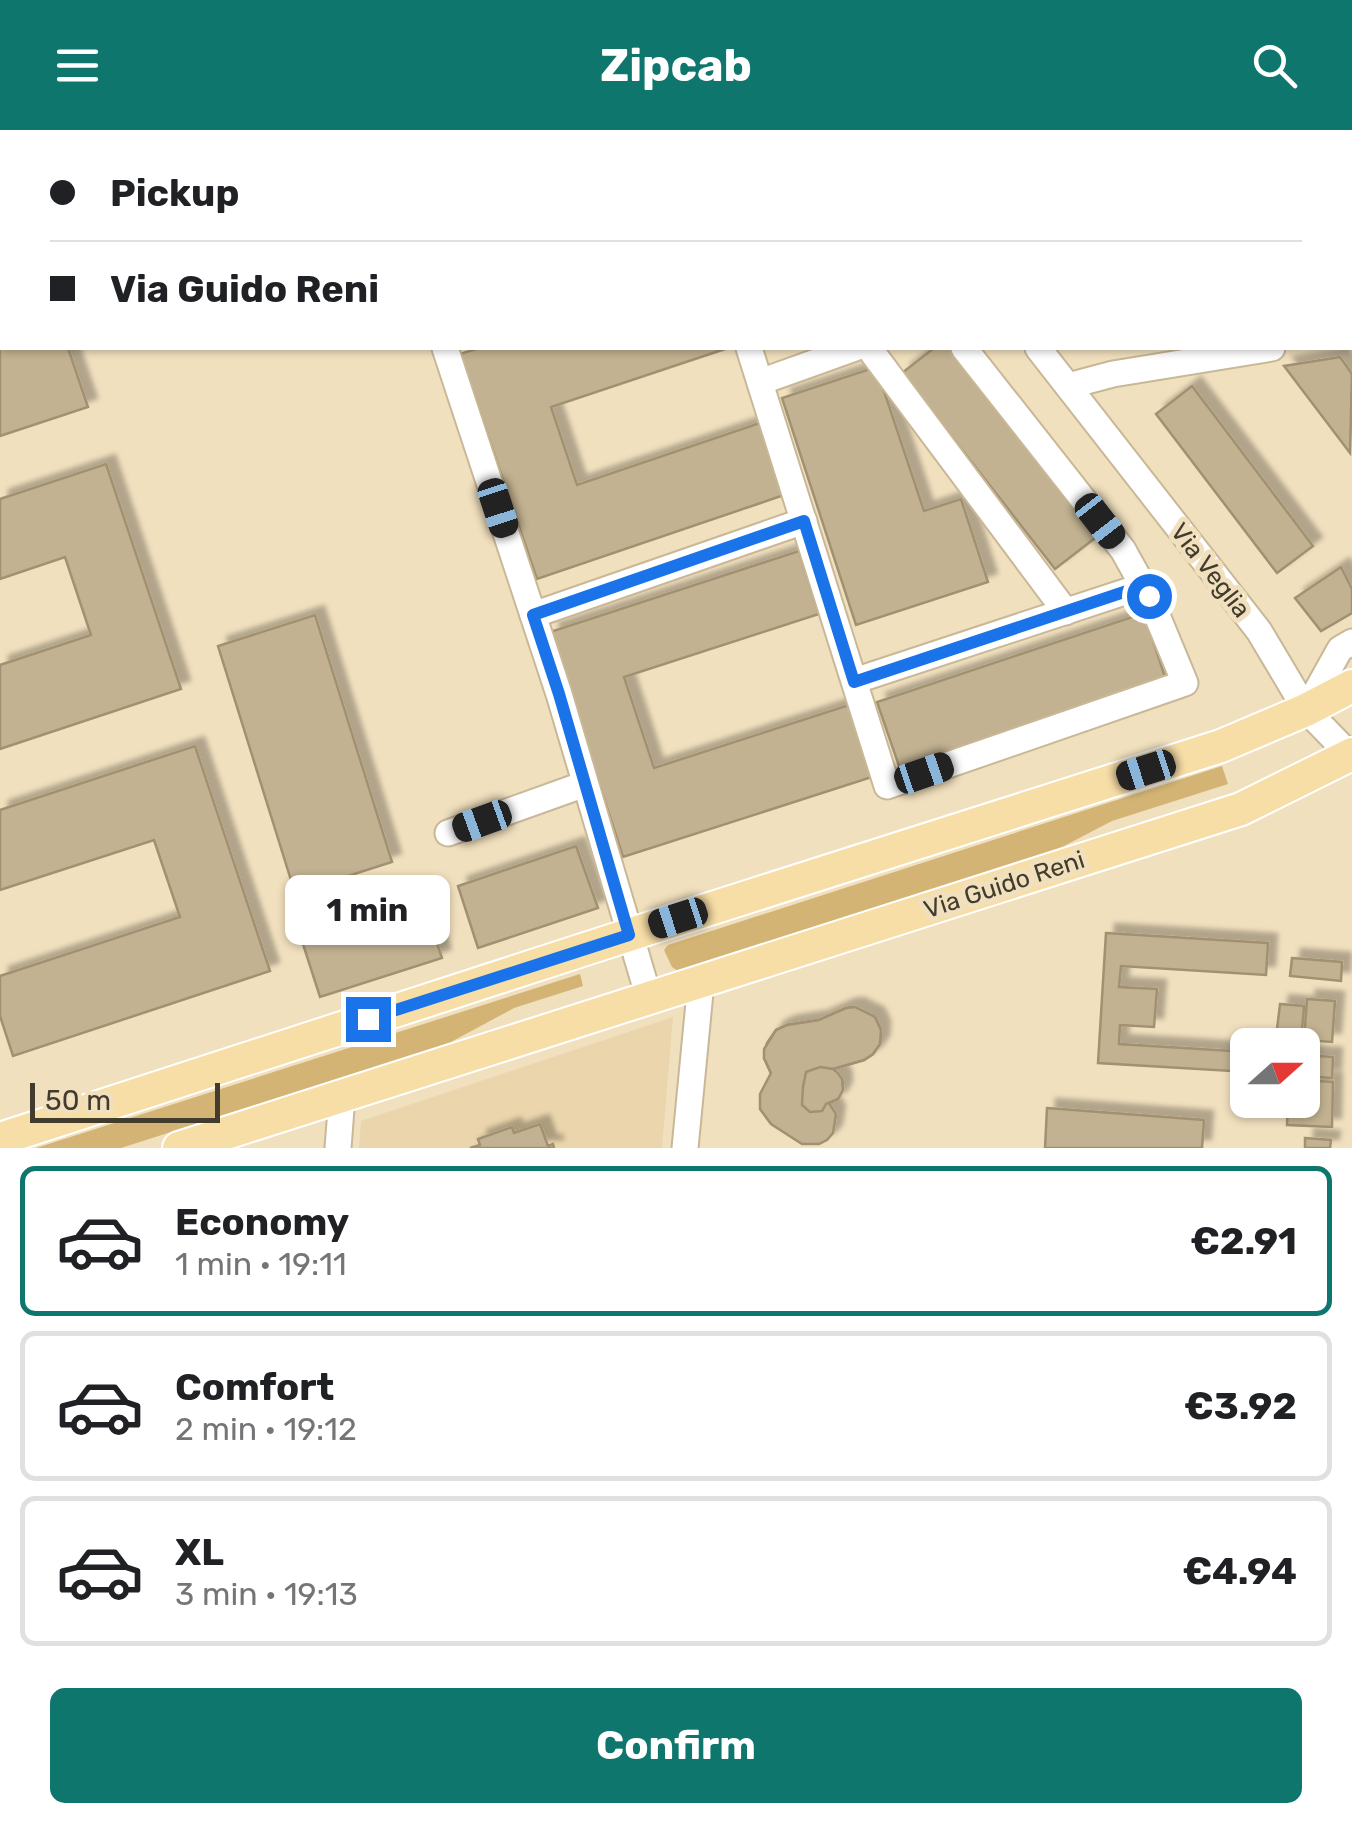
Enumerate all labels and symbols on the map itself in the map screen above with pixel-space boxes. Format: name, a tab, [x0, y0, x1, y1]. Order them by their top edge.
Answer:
car	[474, 475, 522, 541]
car	[1070, 488, 1130, 554]
street label: Via Veglia	[1165, 517, 1256, 623]
route start	[1127, 574, 1172, 619]
car	[1113, 746, 1179, 794]
car	[891, 749, 957, 797]
car	[449, 797, 515, 845]
street label: Via Guido Reni	[920, 845, 1088, 924]
callout: 1 min	[286, 874, 450, 944]
car	[645, 894, 711, 942]
route end	[346, 997, 391, 1042]
north arrow	[1230, 1028, 1320, 1118]
scale bar	[30, 1078, 220, 1123]

